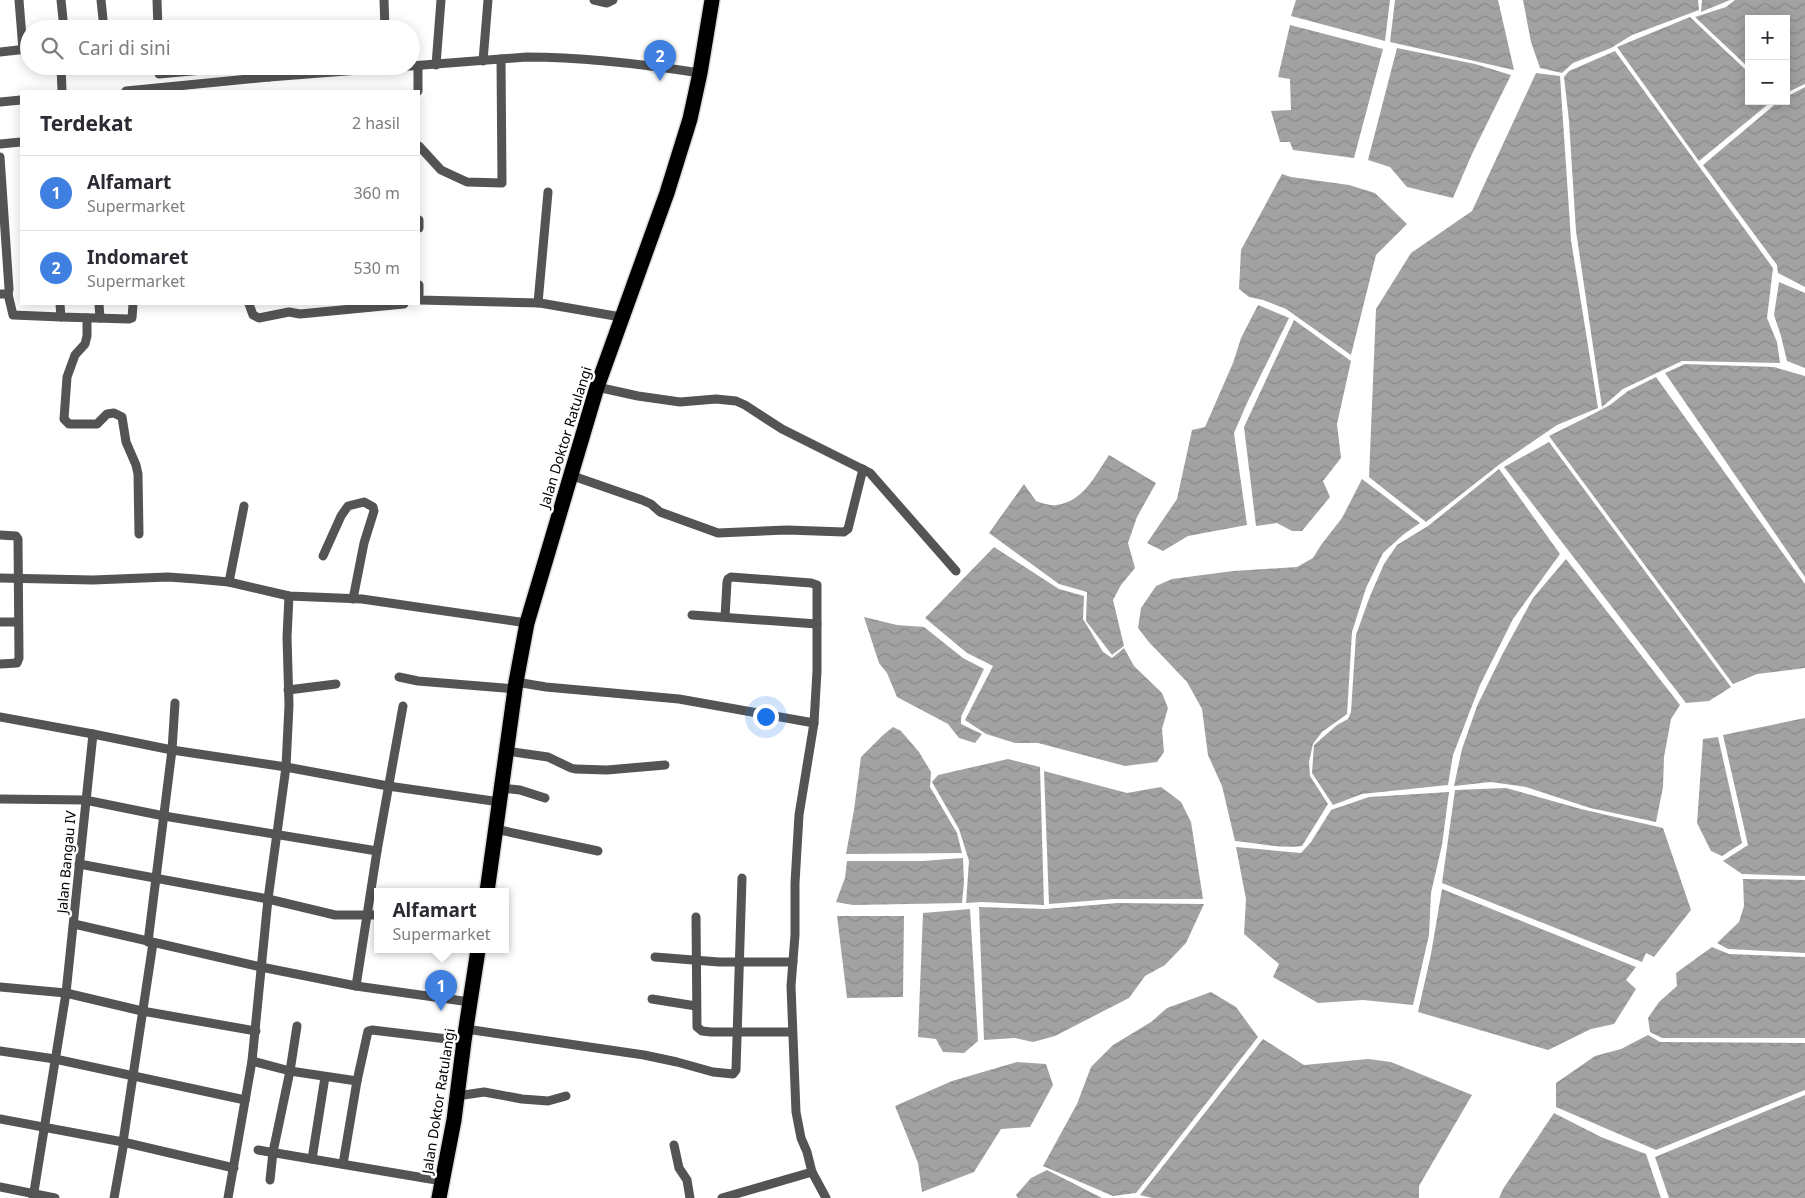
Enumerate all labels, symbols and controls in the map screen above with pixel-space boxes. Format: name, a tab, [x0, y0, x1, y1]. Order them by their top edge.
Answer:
map controls	[1745, 15, 1790, 105]
button: +	[1745, 15, 1790, 60]
search box	[20, 20, 420, 75]
icon: search	[38, 34, 66, 62]
text: Cari di sini	[78, 35, 171, 61]
pin: 2	[644, 40, 676, 81]
button: −	[1745, 60, 1790, 105]
text: Terdekat	[40, 109, 133, 137]
text: 2 hasil	[352, 112, 400, 134]
text: Alfamart	[87, 169, 171, 195]
text: 1	[51, 182, 61, 204]
text: 360 m	[353, 182, 400, 204]
text: Supermarket	[87, 195, 185, 217]
text: Indomaret	[87, 244, 188, 270]
text: 2	[51, 257, 61, 279]
text: 530 m	[353, 257, 400, 279]
text: Supermarket	[87, 270, 185, 292]
street label: Jalan Doktor Ratulangi	[534, 364, 596, 512]
your location	[753, 704, 779, 730]
street label: Jalan Bangau IV	[52, 809, 80, 916]
popup	[374, 888, 509, 953]
text: Alfamart	[392, 897, 477, 923]
text: Supermarket	[392, 923, 491, 945]
pin: 1	[425, 970, 457, 1011]
street label: Jalan Doktor Ratulangi	[417, 1027, 459, 1177]

